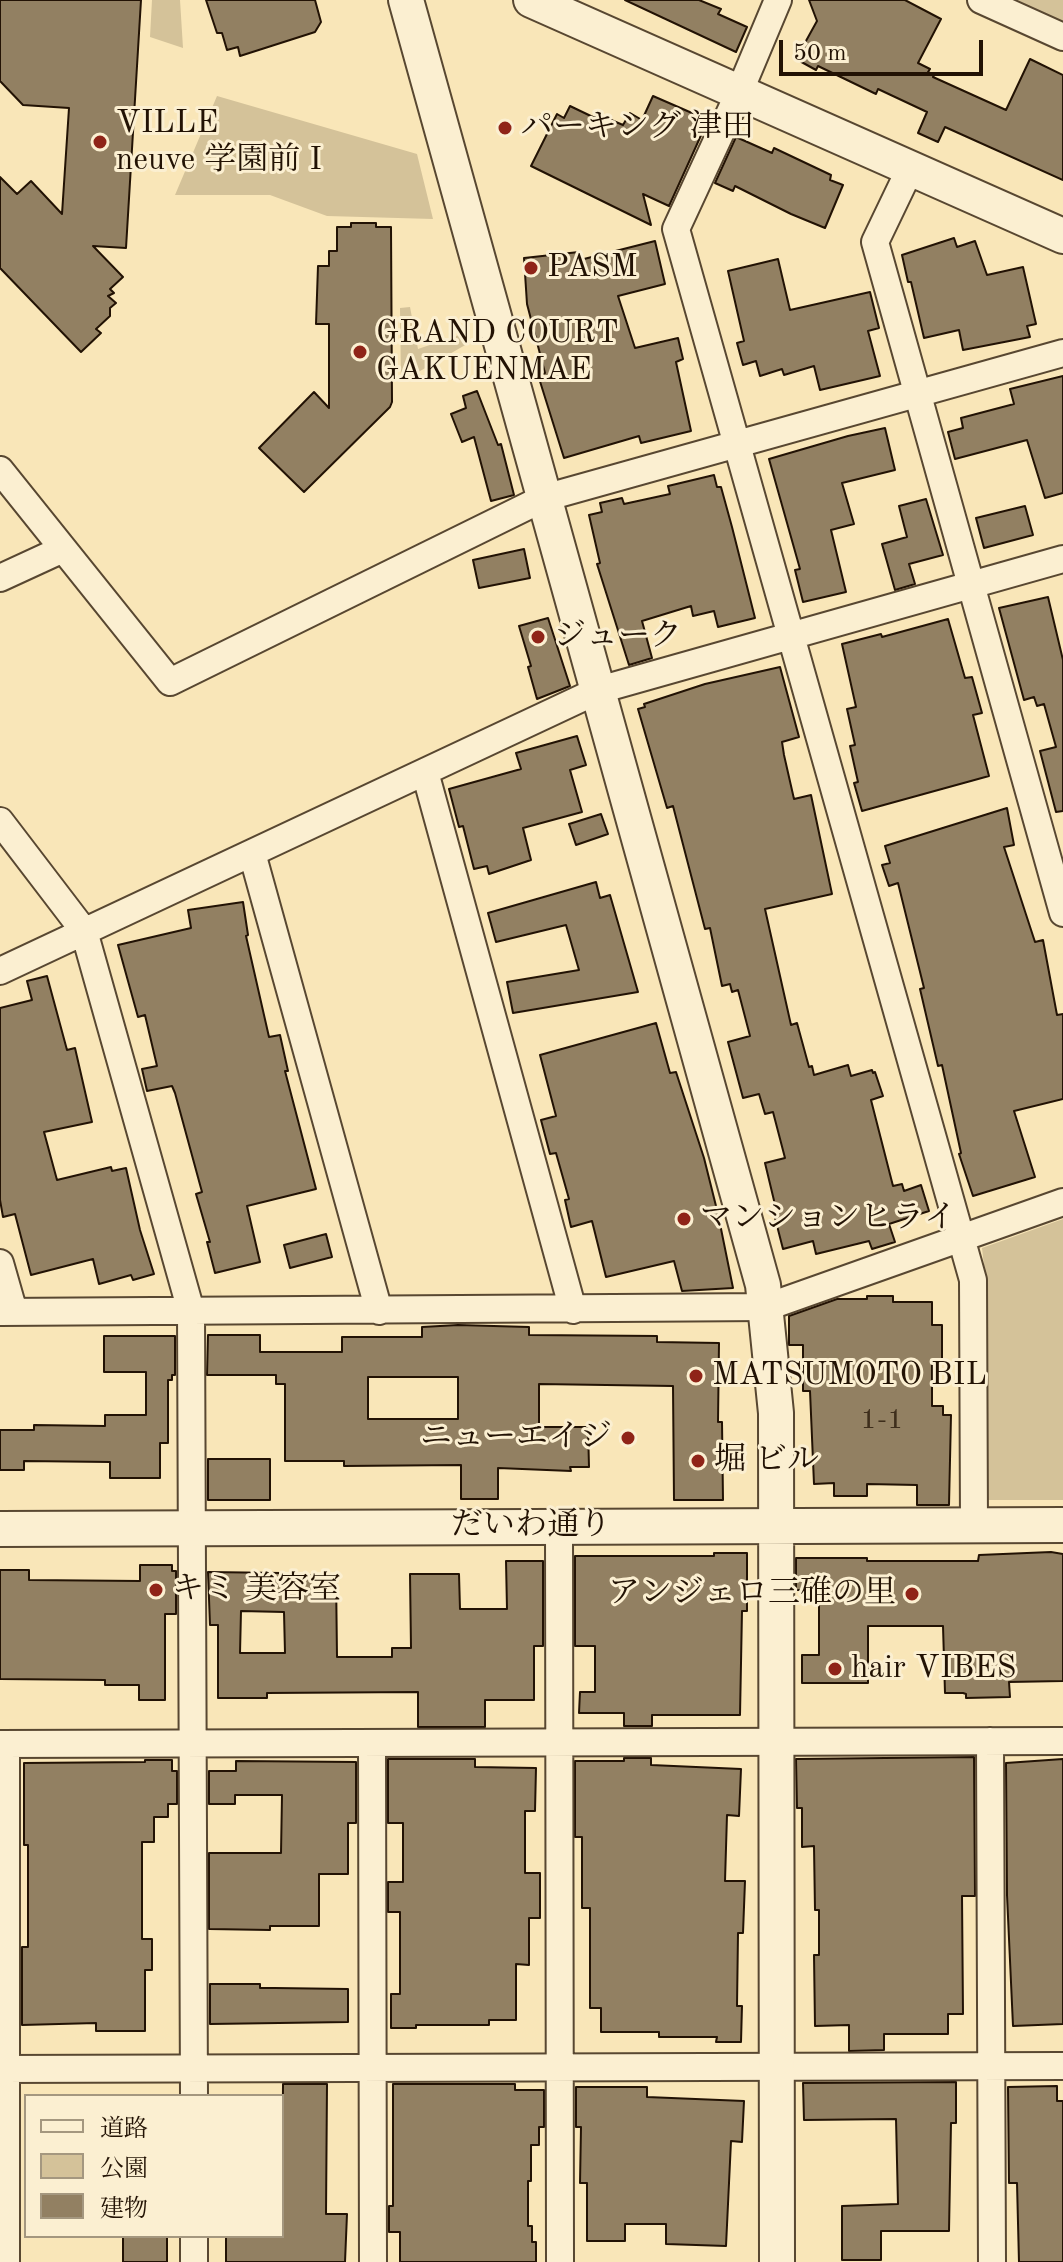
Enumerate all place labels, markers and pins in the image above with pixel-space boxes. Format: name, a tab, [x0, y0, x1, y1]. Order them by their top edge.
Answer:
place label: VILLE neuve 学園前 I	[116, 105, 322, 180]
place label: パーキング 津田	[521, 109, 754, 147]
marker: パーキング 津田	[496, 119, 514, 137]
marker: VILLE neuve 学園前 I	[91, 133, 109, 151]
place label: PASM	[547, 249, 638, 287]
marker: PASM	[522, 259, 540, 277]
place label: GRAND COURT GAKUENMAE	[376, 315, 619, 390]
marker: GRAND COURT GAKUENMAE	[351, 343, 369, 361]
place label: ジューク	[554, 618, 682, 656]
marker: ジューク	[529, 628, 547, 646]
place label: マンションヒライ	[700, 1200, 956, 1238]
marker: マンションヒライ	[675, 1210, 693, 1228]
place label: MATSUMOTO BIL	[712, 1357, 987, 1395]
marker: MATSUMOTO BIL	[687, 1367, 705, 1385]
place label: ニューエイジ	[420, 1419, 612, 1457]
marker: ニューエイジ	[619, 1429, 637, 1447]
place label: 堀 ビル	[714, 1442, 819, 1480]
marker: 堀 ビル	[689, 1452, 707, 1470]
place label: キミ 美容室	[172, 1571, 341, 1609]
place label: アンジェロ三碓の里	[608, 1575, 896, 1613]
marker: キミ 美容室	[147, 1581, 165, 1599]
marker: アンジェロ三碓の里	[903, 1585, 921, 1603]
place label: hair VIBES	[851, 1650, 1016, 1688]
marker: hair VIBES	[826, 1660, 844, 1678]

